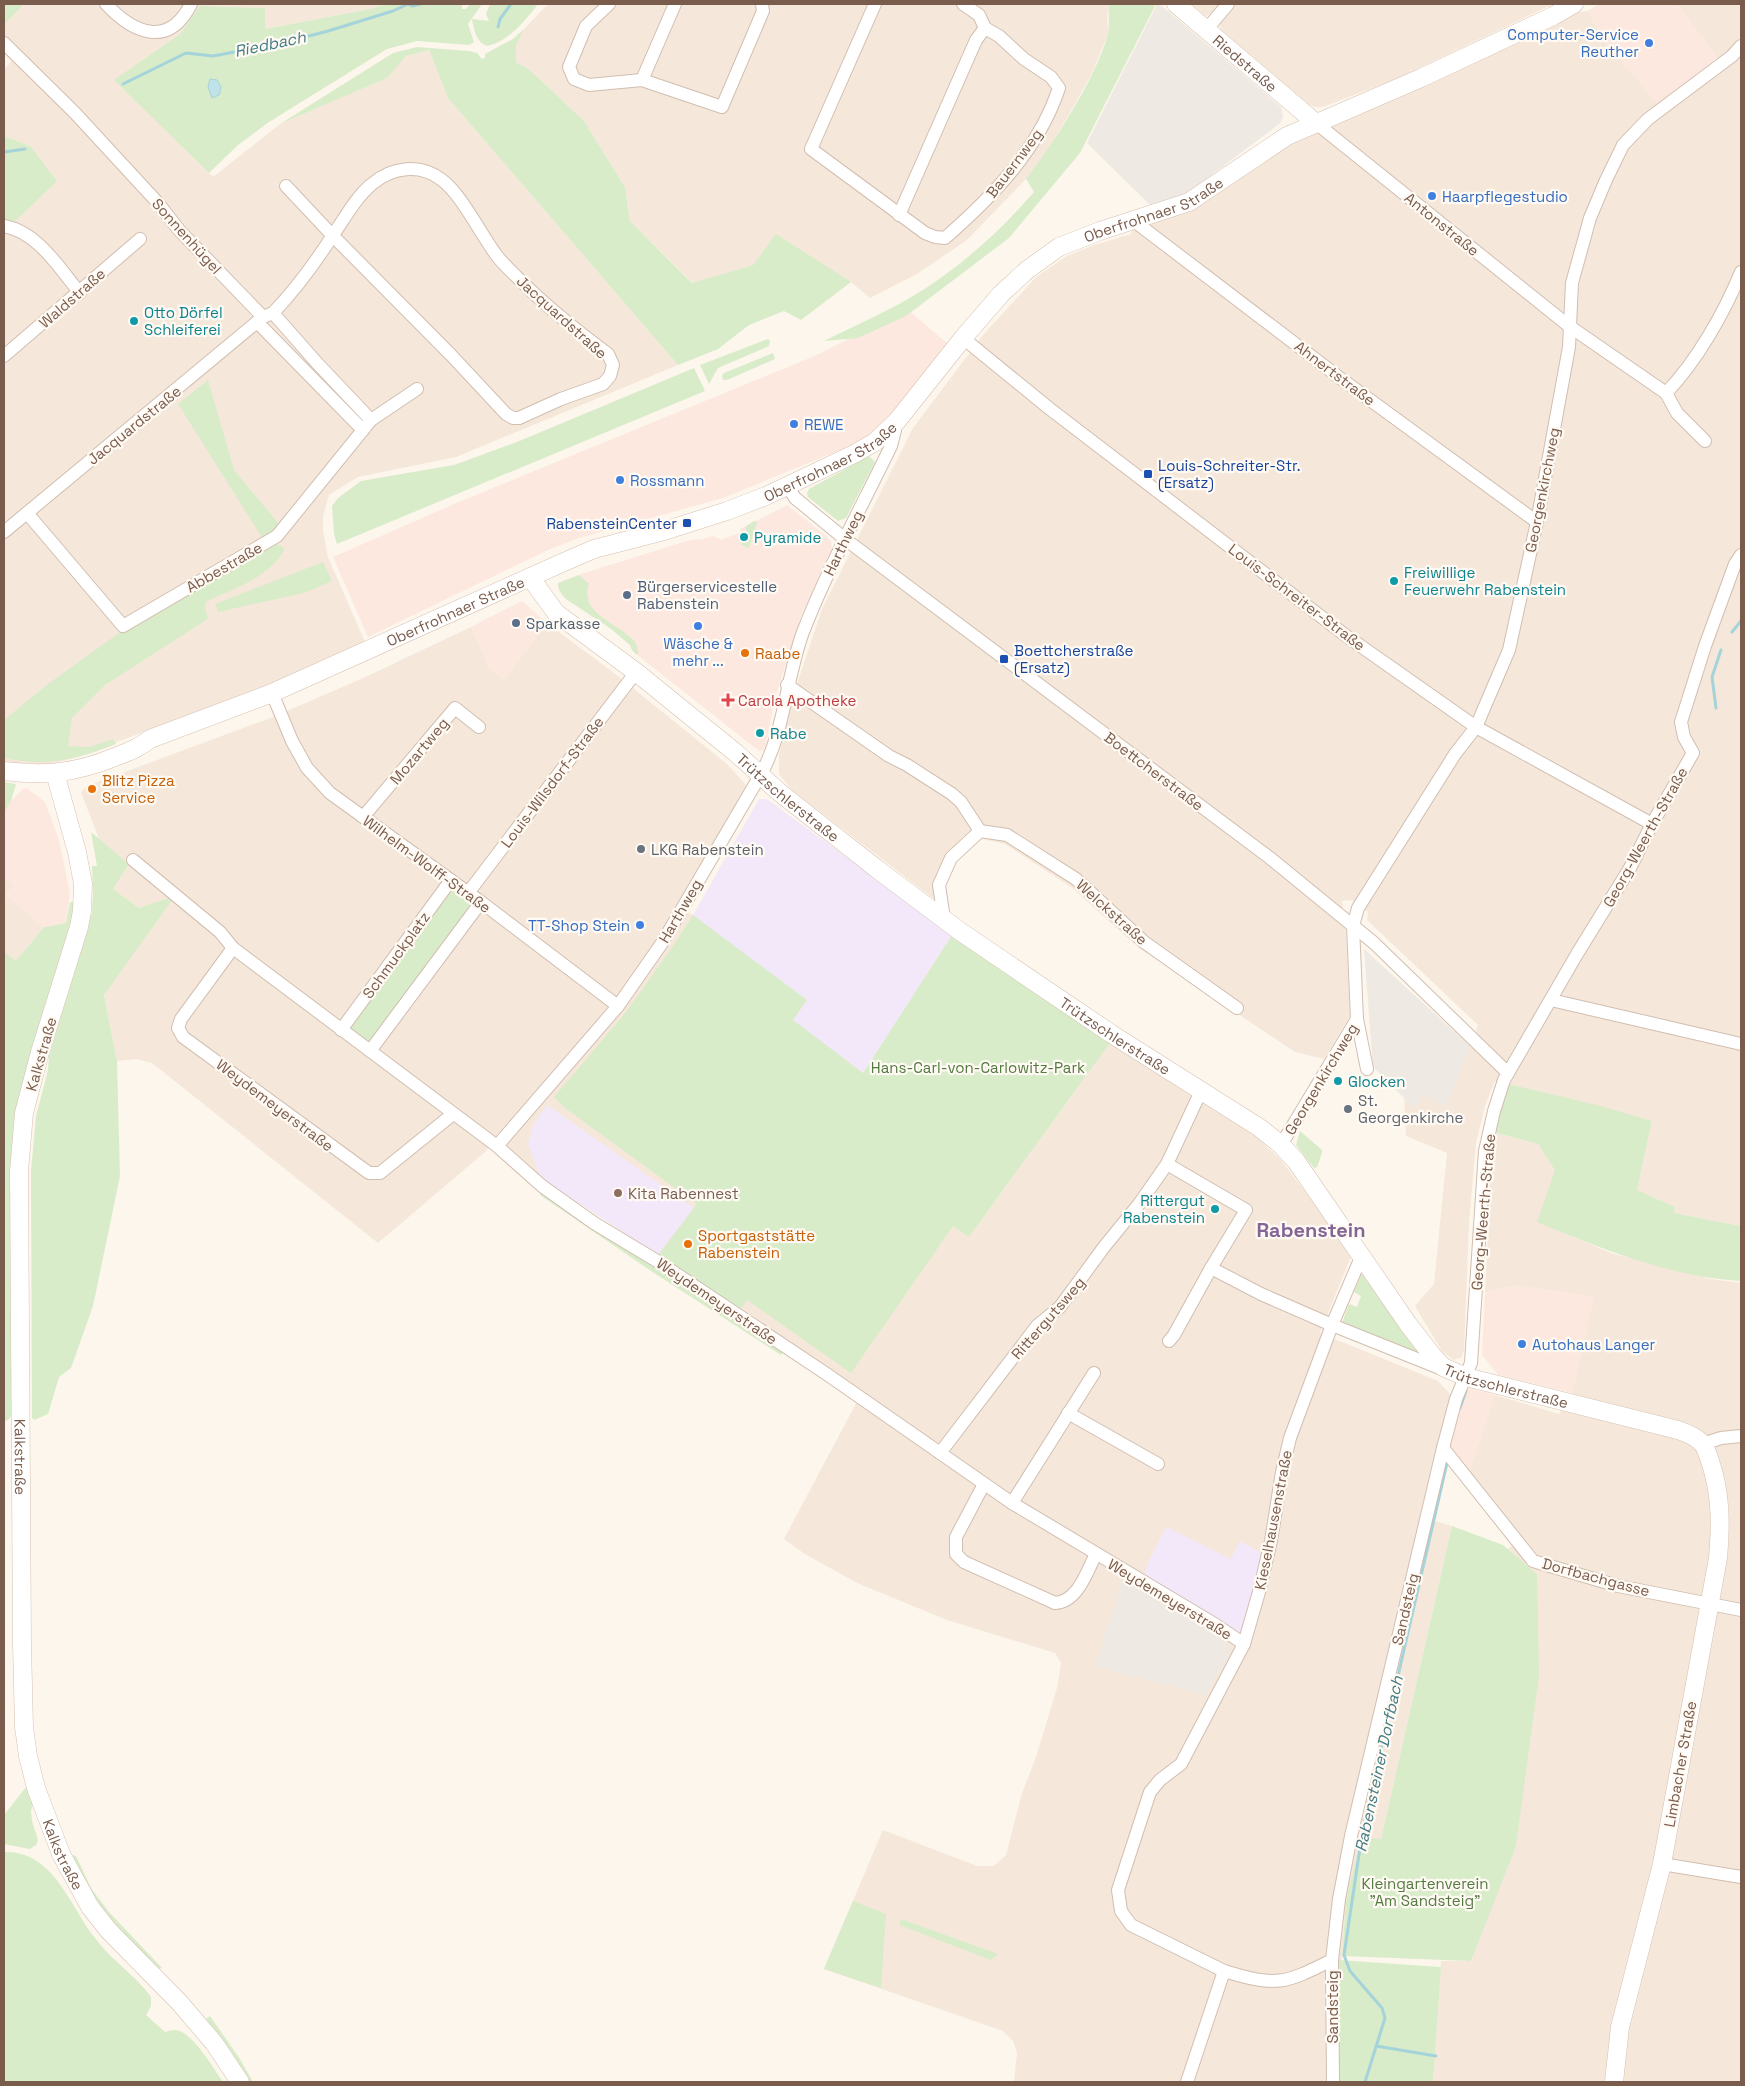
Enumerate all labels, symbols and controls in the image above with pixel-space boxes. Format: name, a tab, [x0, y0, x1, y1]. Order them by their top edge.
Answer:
place label: Computer-Service Reuther	[1507, 25, 1639, 61]
water label: Riedbach	[232, 26, 309, 62]
street label: Riedstraße	[1209, 30, 1282, 96]
marker: Computer-Service Reuther	[1643, 37, 1655, 49]
street label: Bauernweg	[982, 125, 1046, 201]
street label: Oberfrohnaer Straße	[1081, 172, 1227, 246]
place label: Haarpflegestudio	[1442, 187, 1568, 206]
street label: Antonstraße	[1401, 188, 1483, 260]
marker: Haarpflegestudio	[1426, 190, 1438, 202]
street label: Sonnenhügel	[148, 194, 226, 278]
street label: Waldstraße	[35, 264, 109, 332]
street label: Jacquardstraße	[513, 271, 611, 363]
place label: Otto Dörfel Schleiferei	[144, 303, 223, 339]
marker: Otto Dörfel Schleiferei	[128, 315, 140, 327]
street label: Ahnertstraße	[1291, 336, 1379, 410]
street label: Jacquardstraße	[83, 381, 185, 469]
place label: REWE	[804, 415, 843, 434]
street label: Oberfrohnaer Straße	[760, 417, 900, 505]
marker: REWE	[788, 418, 800, 430]
street label: Georgenkirchweg	[1521, 426, 1563, 554]
place label: Louis-Schreiter-Str. (Ersatz)	[1158, 456, 1301, 493]
marker: Louis-Schreiter-Str. (Ersatz)	[1142, 468, 1154, 480]
place label: Rossmann	[630, 471, 704, 490]
marker: Rossmann	[614, 474, 626, 486]
street label: Harthweg	[819, 507, 867, 579]
place label: RabensteinCenter	[546, 514, 677, 533]
marker: RabensteinCenter	[681, 517, 693, 529]
place label: Pyramide	[754, 528, 821, 547]
marker: Pyramide	[738, 531, 750, 543]
street label: Abbestraße	[183, 538, 265, 596]
street label: Louis-Schreiter-Straße	[1225, 539, 1369, 655]
place label: Freiwillige Feuerwehr Rabenstein	[1404, 563, 1566, 599]
street label: Oberfrohnaer Straße	[383, 572, 527, 650]
marker: Freiwillige Feuerwehr Rabenstein	[1388, 575, 1400, 587]
place label: Bürgerservicestelle Rabenstein	[637, 577, 777, 613]
marker: Bürgerservicestelle Rabenstein	[621, 589, 633, 601]
place label: Sparkasse	[526, 614, 600, 633]
marker: Sparkasse	[510, 617, 522, 629]
marker: Wäsche & mehr ...	[692, 620, 704, 632]
place label: Wäsche & mehr ...	[663, 634, 733, 670]
place label: Boettcherstraße (Ersatz)	[1014, 641, 1133, 678]
place label: Raabe	[755, 644, 800, 663]
marker: Raabe	[739, 647, 751, 659]
marker: Boettcherstraße (Ersatz)	[998, 653, 1010, 665]
place label: Carola Apotheke	[738, 691, 857, 710]
marker: Carola Apotheke	[722, 694, 734, 706]
street label: Louis-Wilsdorf-Straße	[496, 713, 608, 851]
street label: Mozartweg	[386, 714, 452, 788]
place label: Rabe	[770, 724, 807, 743]
marker: Rabe	[754, 727, 766, 739]
street label: Boettcherstraße	[1101, 728, 1207, 815]
street label: Trützschlerstraße	[733, 749, 844, 846]
street label: Georg-Weerth-Straße	[1599, 764, 1691, 910]
place label: Blitz Pizza Service	[102, 771, 175, 807]
marker: Blitz Pizza Service	[86, 783, 98, 795]
street label: Wilhelm-Wolff-Straße	[359, 811, 495, 917]
place label: LKG Rabenstein	[651, 840, 764, 859]
marker: LKG Rabenstein	[635, 843, 647, 855]
street label: Welckstraße	[1072, 875, 1152, 949]
street label: Harthweg	[654, 876, 706, 946]
street label: Schmuckplatz	[358, 908, 434, 1002]
place label: TT-Shop Stein	[528, 916, 630, 935]
marker: TT-Shop Stein	[634, 919, 646, 931]
street label: Trützschlerstraße	[1056, 992, 1174, 1079]
street label: Kalkstraße	[21, 1015, 61, 1093]
street label: Georgenkirchweg	[1280, 1020, 1362, 1138]
street label: Weydemeyerstraße	[213, 1055, 337, 1155]
park label: Hans-Carl-von-Carlowitz-Park	[871, 1058, 1085, 1077]
place label: Glocken	[1348, 1072, 1406, 1091]
marker: Glocken	[1332, 1075, 1344, 1087]
place label: St. Georgenkirche	[1358, 1091, 1463, 1127]
marker: St. Georgenkirche	[1342, 1103, 1354, 1115]
street label: Georg-Weerth-Straße	[1467, 1133, 1499, 1291]
place label: Kita Rabennest	[628, 1184, 739, 1203]
marker: Kita Rabennest	[612, 1187, 624, 1199]
place label: Rittergut Rabenstein	[1123, 1191, 1205, 1227]
marker: Rittergut Rabenstein	[1209, 1203, 1221, 1215]
district label: Rabenstein	[1256, 1217, 1366, 1243]
place label: Sportgaststätte Rabenstein	[698, 1226, 815, 1262]
marker: Sportgaststätte Rabenstein	[682, 1238, 694, 1250]
street label: Weydemeyerstraße	[653, 1253, 781, 1349]
street label: Rittergutsweg	[1007, 1273, 1089, 1363]
place label: Autohaus Langer	[1532, 1335, 1656, 1354]
marker: Autohaus Langer	[1516, 1338, 1528, 1350]
street label: Trützschlerstraße	[1441, 1359, 1570, 1412]
street label: Kalkstraße	[11, 1419, 31, 1495]
street label: Kieselhausenstraße	[1250, 1448, 1296, 1591]
street label: Weydemeyerstraße	[1104, 1554, 1236, 1644]
street label: Dorfbachgasse	[1540, 1554, 1652, 1601]
street label: Sandsteig	[1388, 1571, 1422, 1647]
water label: Rabensteiner Dorfbach	[1350, 1673, 1408, 1854]
street label: Limbacher Straße	[1660, 1699, 1700, 1829]
street label: Kalkstraße	[39, 1816, 88, 1893]
park label: Kleingartenverein "Am Sandsteig"	[1362, 1874, 1488, 1910]
street label: Sandsteig	[1323, 1970, 1342, 2044]

